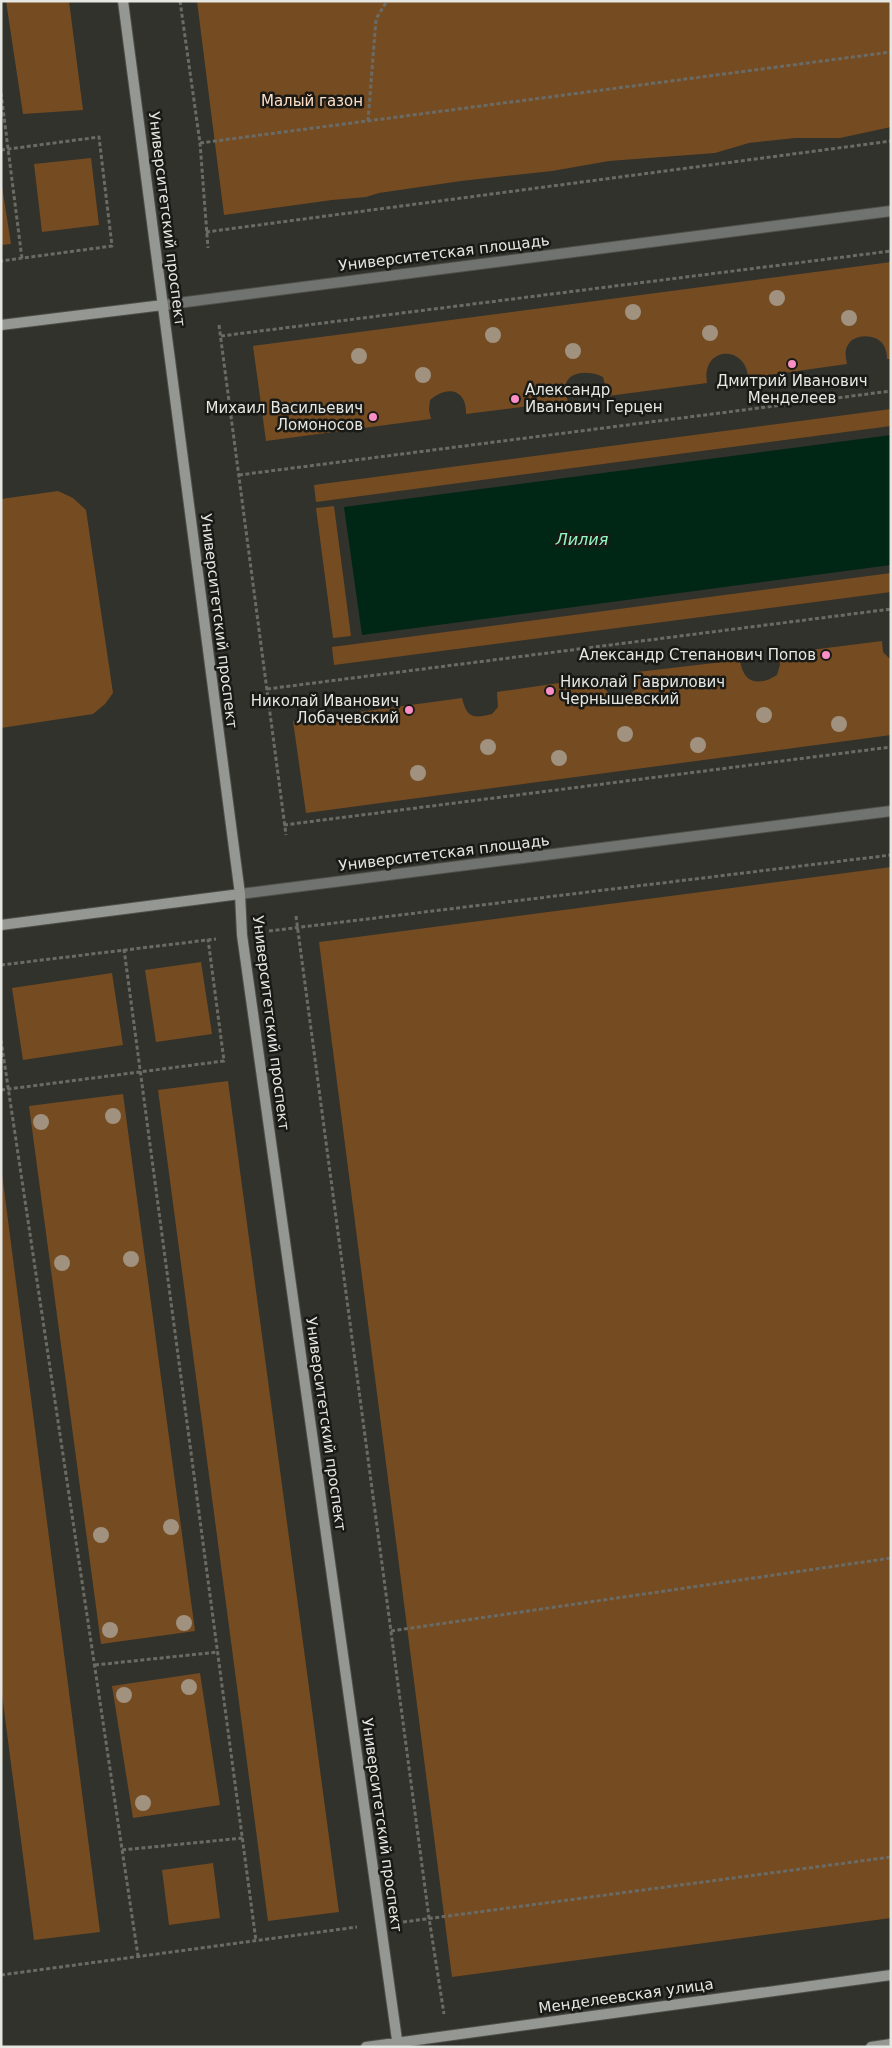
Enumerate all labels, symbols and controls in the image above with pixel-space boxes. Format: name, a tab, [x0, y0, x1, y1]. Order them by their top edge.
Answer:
park label: Малый газон	[261, 92, 363, 110]
street label: Университетский проспект	[145, 111, 189, 328]
street label: Университетская площадь	[337, 231, 551, 275]
marker: Дмитрий Иванович Менделеев	[786, 358, 798, 370]
place label: Дмитрий Иванович Менделеев	[717, 372, 868, 407]
place label: Александр Иванович Герцен	[525, 381, 663, 416]
marker: Александр Иванович Герцен	[509, 393, 521, 405]
place label: Михаил Васильевич Ломоносов	[206, 399, 363, 434]
marker: Михаил Васильевич Ломоносов	[367, 411, 379, 423]
street label: Университетский проспект	[197, 513, 241, 730]
water label: Лилия	[555, 530, 609, 549]
place label: Александр Степанович Попов	[579, 646, 816, 664]
marker: Александр Степанович Попов	[820, 649, 832, 661]
place label: Николай Гаврилович Чернышевский	[560, 673, 725, 708]
marker: Николай Гаврилович Чернышевский	[544, 685, 556, 697]
place label: Николай Иванович Лобачевский	[251, 692, 399, 727]
marker: Николай Иванович Лобачевский	[403, 704, 415, 716]
street label: Университетская площадь	[337, 831, 551, 875]
street label: Университетский проспект	[249, 915, 293, 1132]
street label: Университетский проспект	[302, 1316, 350, 1533]
street label: Университетский проспект	[358, 1717, 406, 1934]
street label: Менделеевская улица	[537, 1975, 715, 2017]

